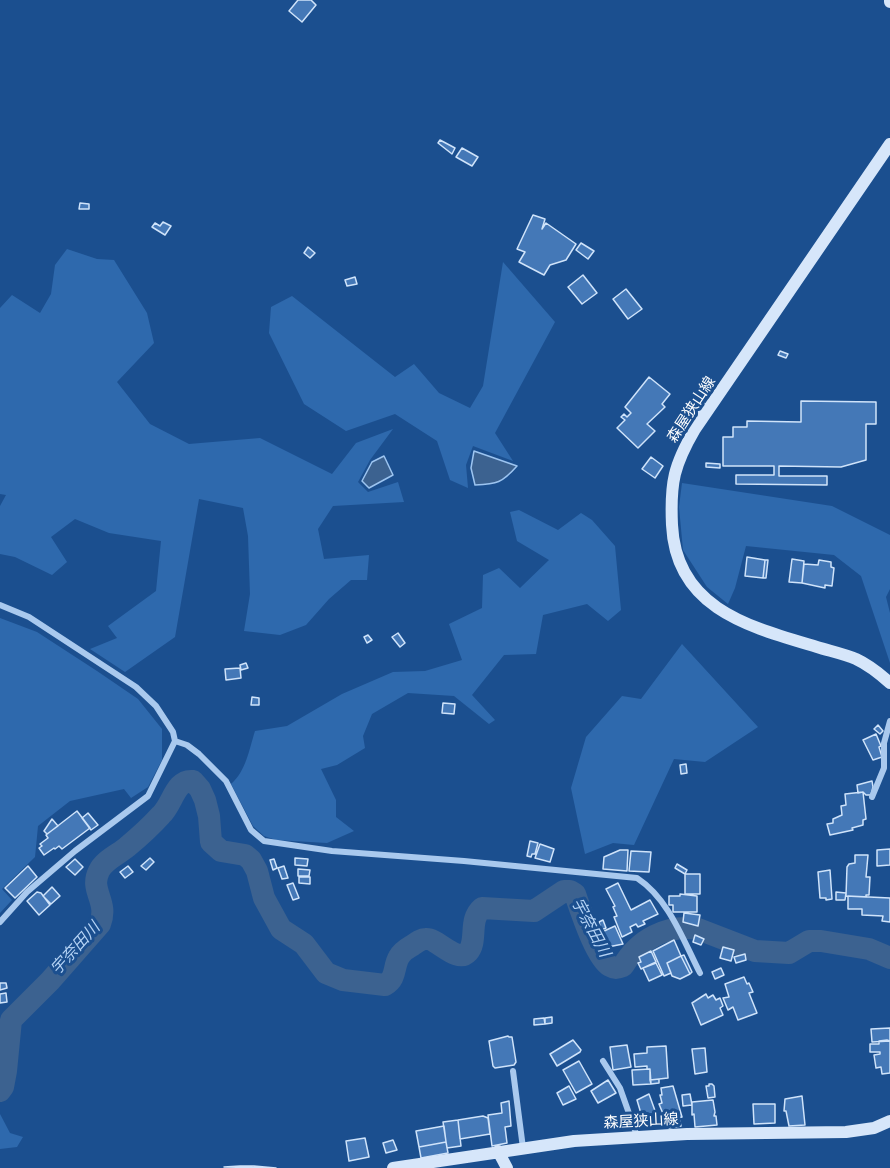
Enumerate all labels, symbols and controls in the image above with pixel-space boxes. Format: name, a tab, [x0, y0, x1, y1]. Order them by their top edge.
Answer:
street label: 森屋狭山線	[664, 374, 720, 446]
water label: 宇奈田川	[567, 895, 613, 961]
water label: 宇奈田川	[47, 919, 105, 979]
street label: 森屋狭山線	[603, 1111, 679, 1133]

